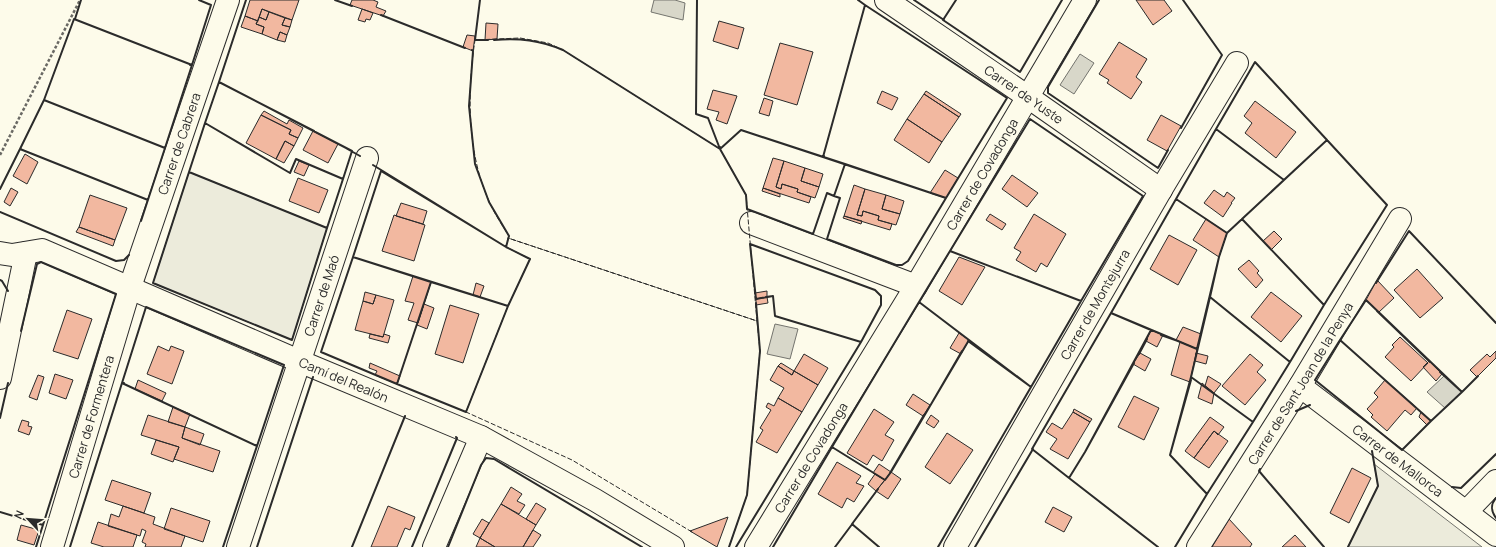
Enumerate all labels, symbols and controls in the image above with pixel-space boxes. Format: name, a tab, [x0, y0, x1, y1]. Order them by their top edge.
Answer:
street label: Carrer de Yuste	[981, 61, 1067, 128]
street label: Carrer de Cabrera	[153, 90, 205, 197]
street label: Carrer de Covadonga	[942, 115, 1022, 233]
street label: Carrer de Montejurra	[1056, 246, 1134, 363]
street label: Carrer de Maó	[300, 252, 343, 338]
street label: Carrer de Sant Joan de la Penya	[1243, 299, 1357, 468]
street label: Carrer de Formentera	[64, 353, 118, 480]
street label: Camí del Realón	[296, 353, 391, 406]
street label: Carrer de Covadonga	[770, 399, 852, 516]
street label: Carrer de Mallorca	[1349, 420, 1447, 501]
north arrow	[8, 499, 48, 539]
text: N	[10, 507, 27, 521]

